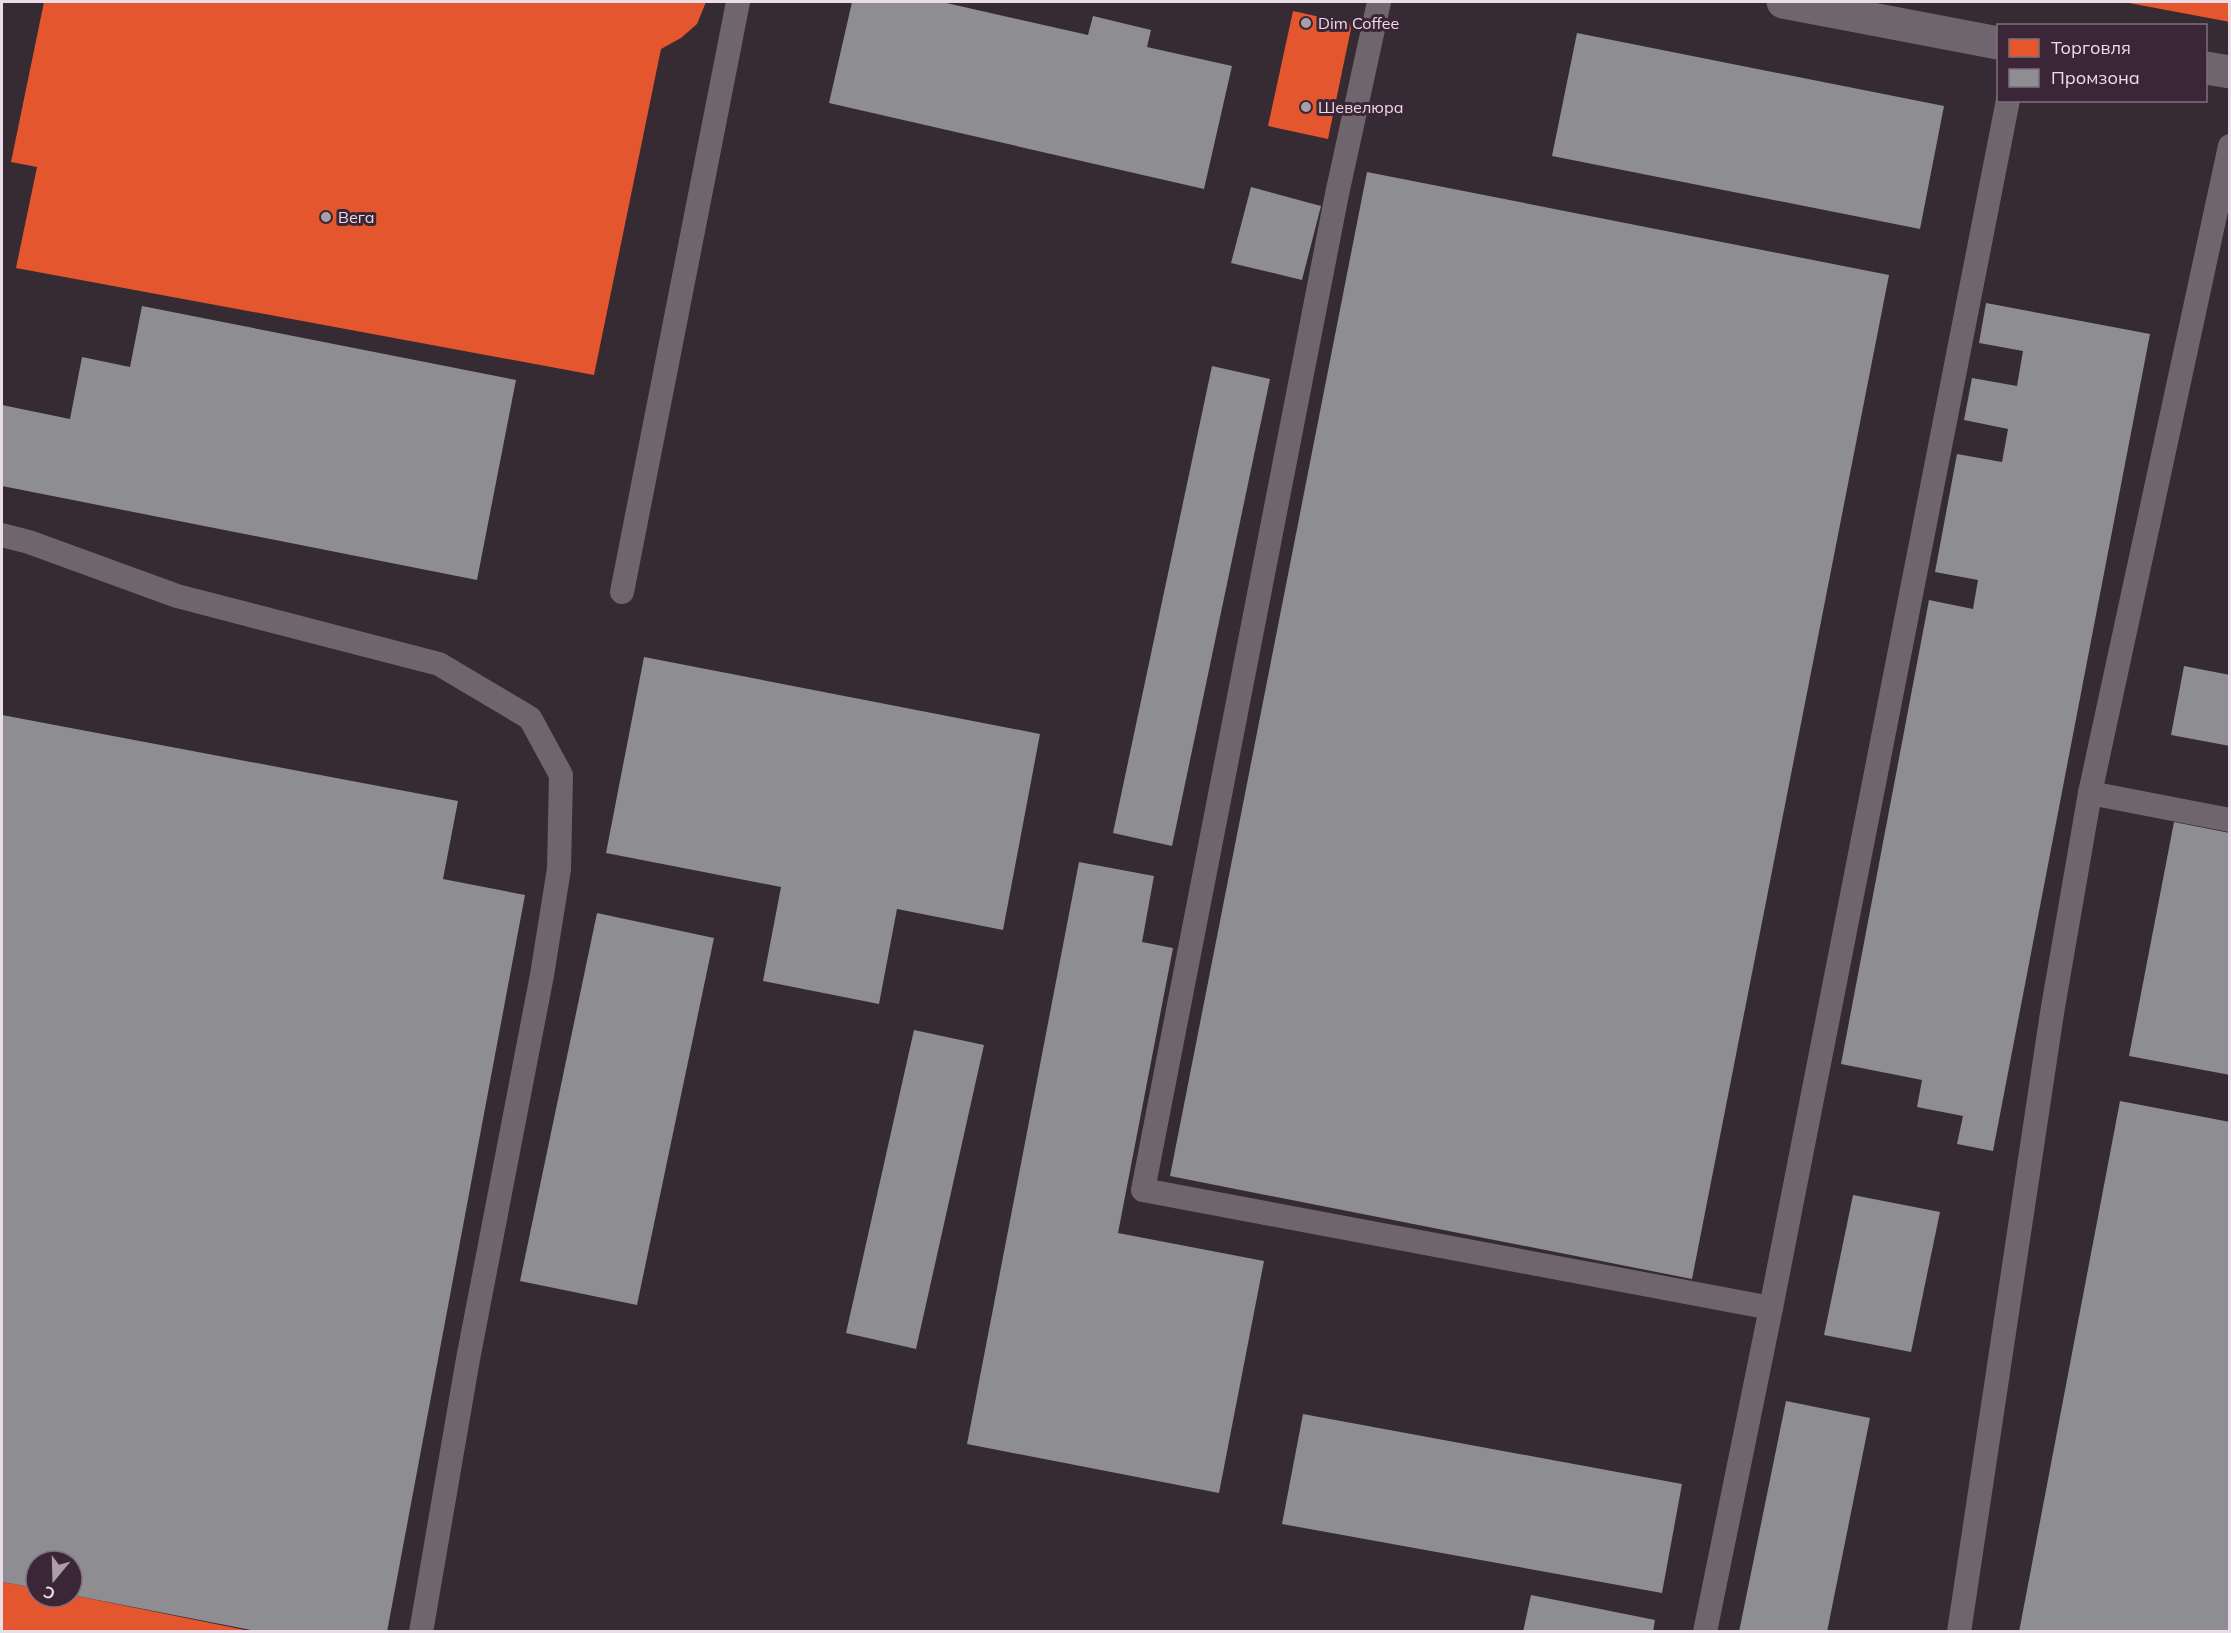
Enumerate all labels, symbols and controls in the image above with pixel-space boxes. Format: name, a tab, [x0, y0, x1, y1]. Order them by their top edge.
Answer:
place label: Dim Coffee	[1318, 13, 1399, 33]
marker: Dim Coffee	[1299, 16, 1313, 30]
legend	[1997, 24, 2207, 102]
text: Торговля	[2051, 36, 2131, 59]
text: Промзона	[2051, 66, 2140, 89]
place label: Шевелюра	[1318, 97, 1403, 117]
marker: Шевелюра	[1299, 100, 1313, 114]
place label: Вега	[338, 207, 375, 227]
marker: Вега	[319, 210, 333, 224]
north arrow	[24, 1549, 84, 1609]
text: С	[41, 1582, 58, 1604]

